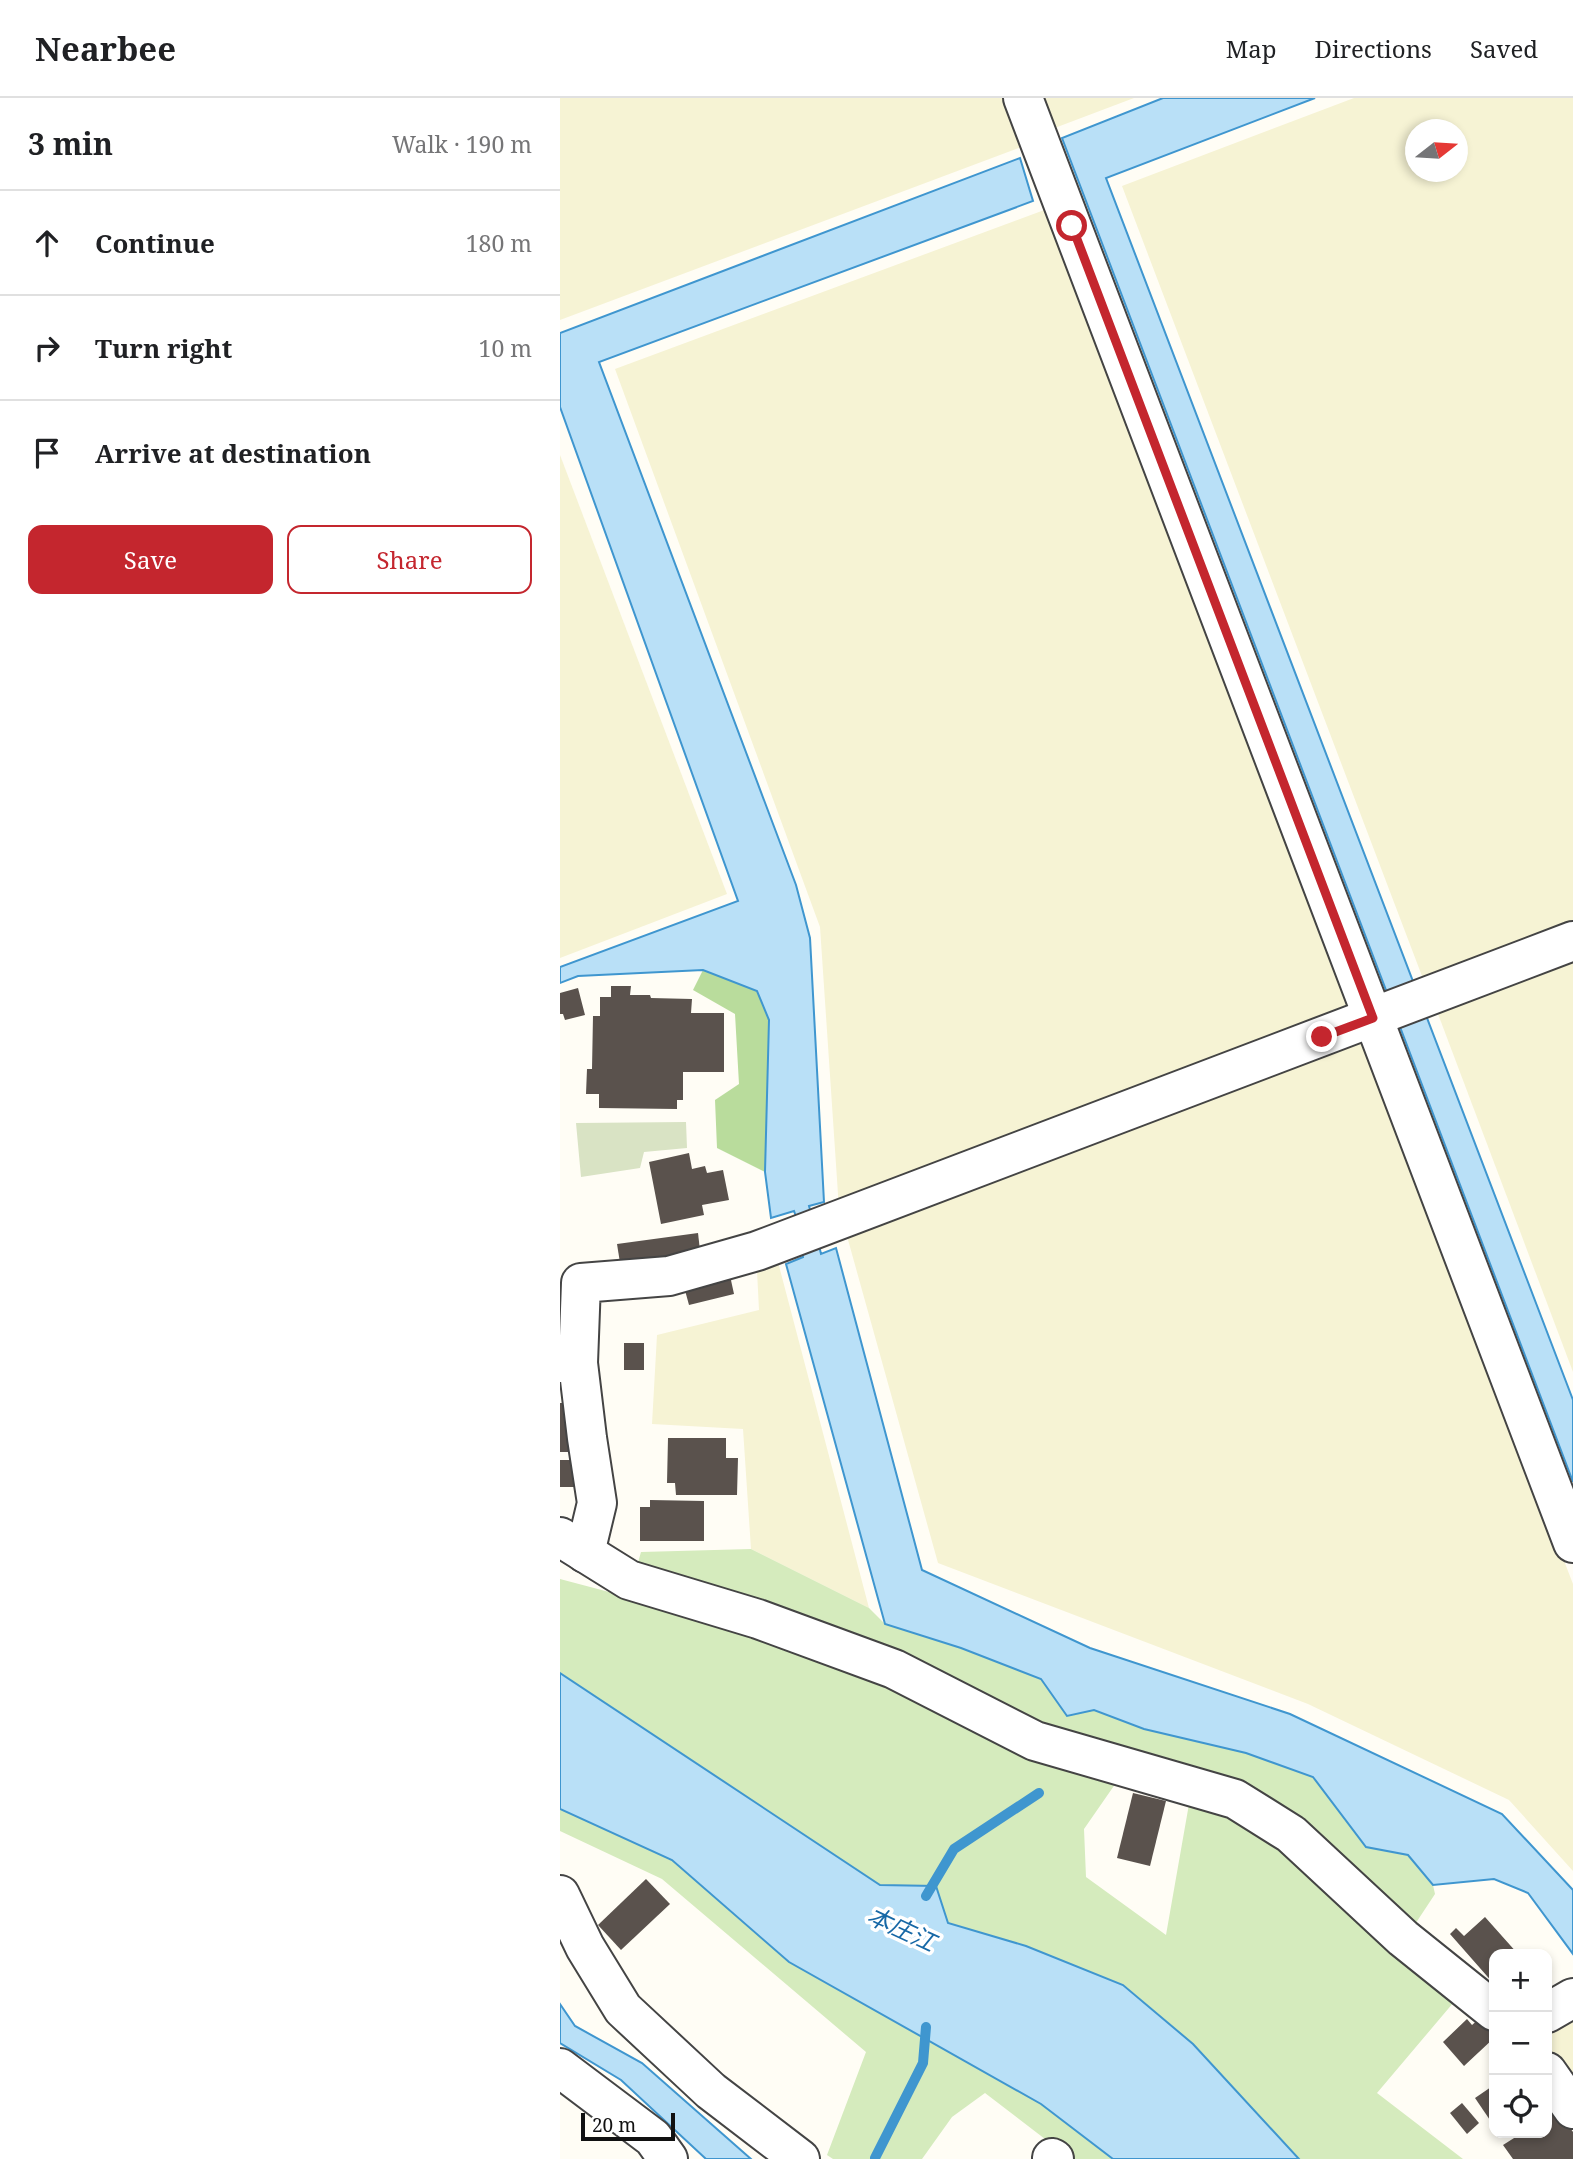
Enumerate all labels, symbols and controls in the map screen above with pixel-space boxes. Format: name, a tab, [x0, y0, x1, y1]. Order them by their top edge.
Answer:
text: Nearbee	[35, 26, 176, 71]
text: Map	[1226, 32, 1277, 65]
text: Directions	[1315, 32, 1432, 65]
text: Saved	[1470, 32, 1538, 65]
north arrow	[1405, 119, 1468, 182]
text: 3 min	[28, 123, 113, 164]
text: Walk · 190 m	[392, 128, 532, 160]
route start	[1056, 210, 1087, 241]
icon: ahead	[28, 224, 66, 262]
text: Continue	[95, 225, 215, 261]
text: 180 m	[466, 227, 532, 259]
icon: right	[28, 329, 66, 367]
text: Turn right	[95, 330, 232, 366]
text: 10 m	[479, 332, 532, 364]
icon: arrive	[28, 434, 66, 472]
text: Arrive at destination	[95, 435, 371, 471]
button: Save	[28, 525, 273, 594]
button: Share	[287, 525, 532, 594]
route end	[1306, 1021, 1337, 1052]
water label: 本庄江	[862, 1898, 944, 1959]
map controls	[1489, 1949, 1552, 2138]
button: +	[1489, 1949, 1552, 2012]
button: −	[1489, 2012, 1552, 2075]
button: locate	[1489, 2075, 1552, 2138]
scale bar	[581, 2110, 676, 2142]
text: 20 m	[592, 2112, 636, 2138]

